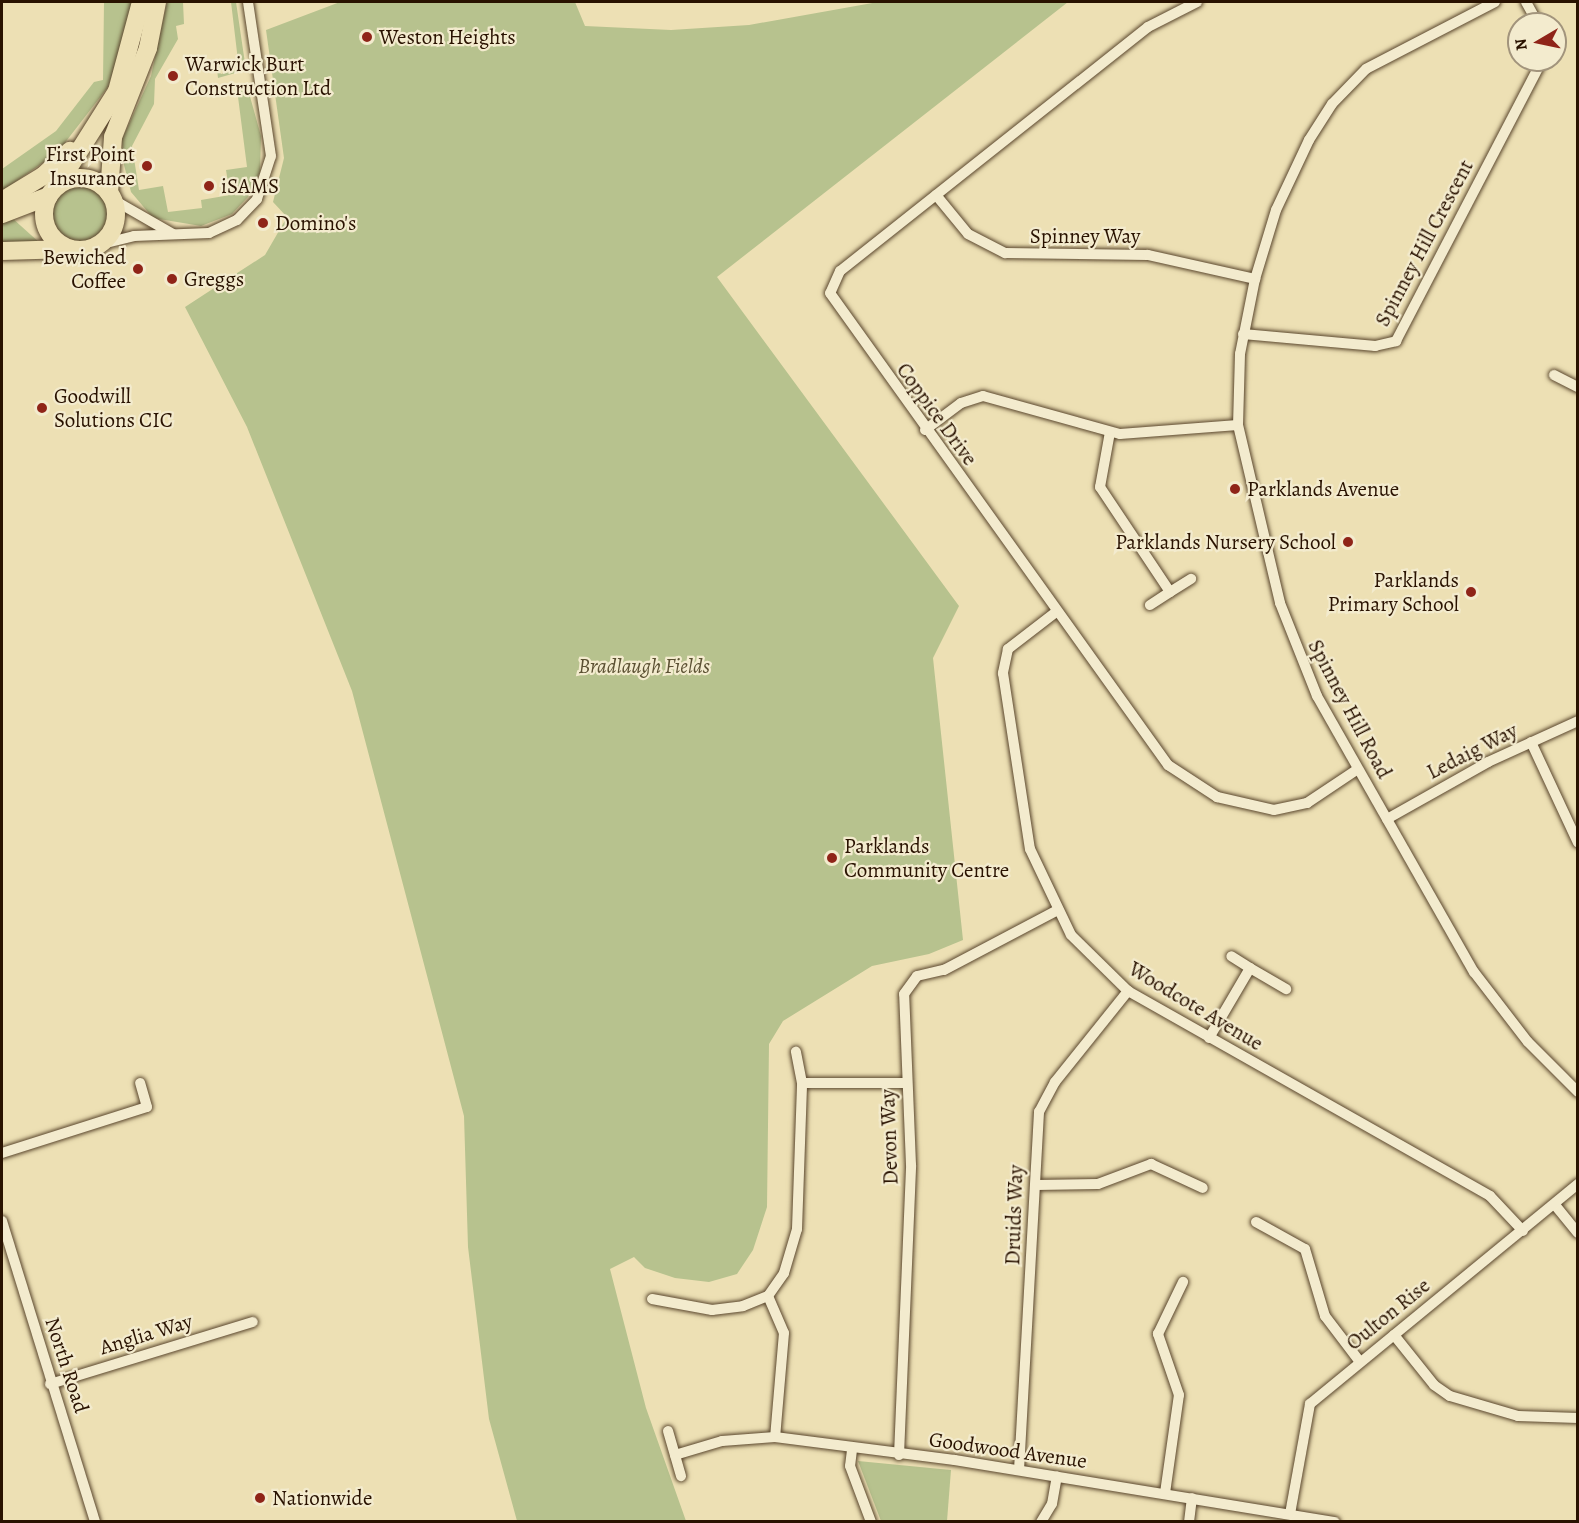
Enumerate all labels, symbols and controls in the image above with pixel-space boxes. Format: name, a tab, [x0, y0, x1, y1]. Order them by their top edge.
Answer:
north arrow	[1507, 12, 1567, 72]
place label: Weston Heights	[379, 24, 516, 50]
marker: Weston Heights	[360, 30, 374, 44]
text: N	[1509, 37, 1533, 52]
place label: Warwick Burt Construction Ltd	[185, 51, 331, 101]
marker: Warwick Burt Construction Ltd	[166, 69, 180, 83]
place label: First Point Insurance	[46, 141, 135, 191]
street label: Spinney Hill Crescent	[1369, 155, 1479, 331]
marker: First Point Insurance	[140, 159, 154, 173]
place label: iSAMS	[221, 173, 279, 199]
marker: iSAMS	[202, 179, 216, 193]
place label: Domino's	[275, 210, 356, 236]
marker: Domino's	[256, 216, 270, 230]
street label: Spinney Way	[1030, 223, 1140, 249]
place label: Bewiched Coffee	[43, 244, 126, 294]
marker: Bewiched Coffee	[131, 262, 145, 276]
place label: Greggs	[184, 266, 244, 292]
marker: Greggs	[165, 272, 179, 286]
street label: Coppice Drive	[891, 358, 983, 470]
place label: Goodwill Solutions CIC	[54, 383, 173, 433]
marker: Goodwill Solutions CIC	[35, 401, 49, 415]
place label: Parklands Avenue	[1247, 476, 1399, 502]
marker: Parklands Avenue	[1228, 482, 1242, 496]
place label: Parklands Nursery School	[1115, 529, 1336, 555]
marker: Parklands Nursery School	[1341, 535, 1355, 549]
place label: Parklands Primary School	[1328, 567, 1459, 617]
marker: Parklands Primary School	[1464, 585, 1478, 599]
street label: Spinney Hill Road	[1303, 635, 1397, 783]
park label: Bradlaugh Fields	[578, 653, 710, 679]
street label: Ledaig Way	[1422, 717, 1522, 785]
place label: Parklands Community Centre	[844, 833, 1009, 883]
marker: Parklands Community Centre	[825, 851, 839, 865]
street label: Woodcote Avenue	[1124, 956, 1268, 1056]
street label: Devon Way	[875, 1089, 903, 1185]
street label: Druids Way	[1000, 1164, 1028, 1266]
street label: Oulton Rise	[1341, 1273, 1435, 1355]
street label: Anglia Way	[97, 1308, 195, 1360]
street label: North Road	[40, 1314, 94, 1416]
street label: Goodwood Avenue	[927, 1426, 1089, 1474]
place label: Nationwide	[272, 1485, 372, 1511]
marker: Nationwide	[253, 1491, 267, 1505]

